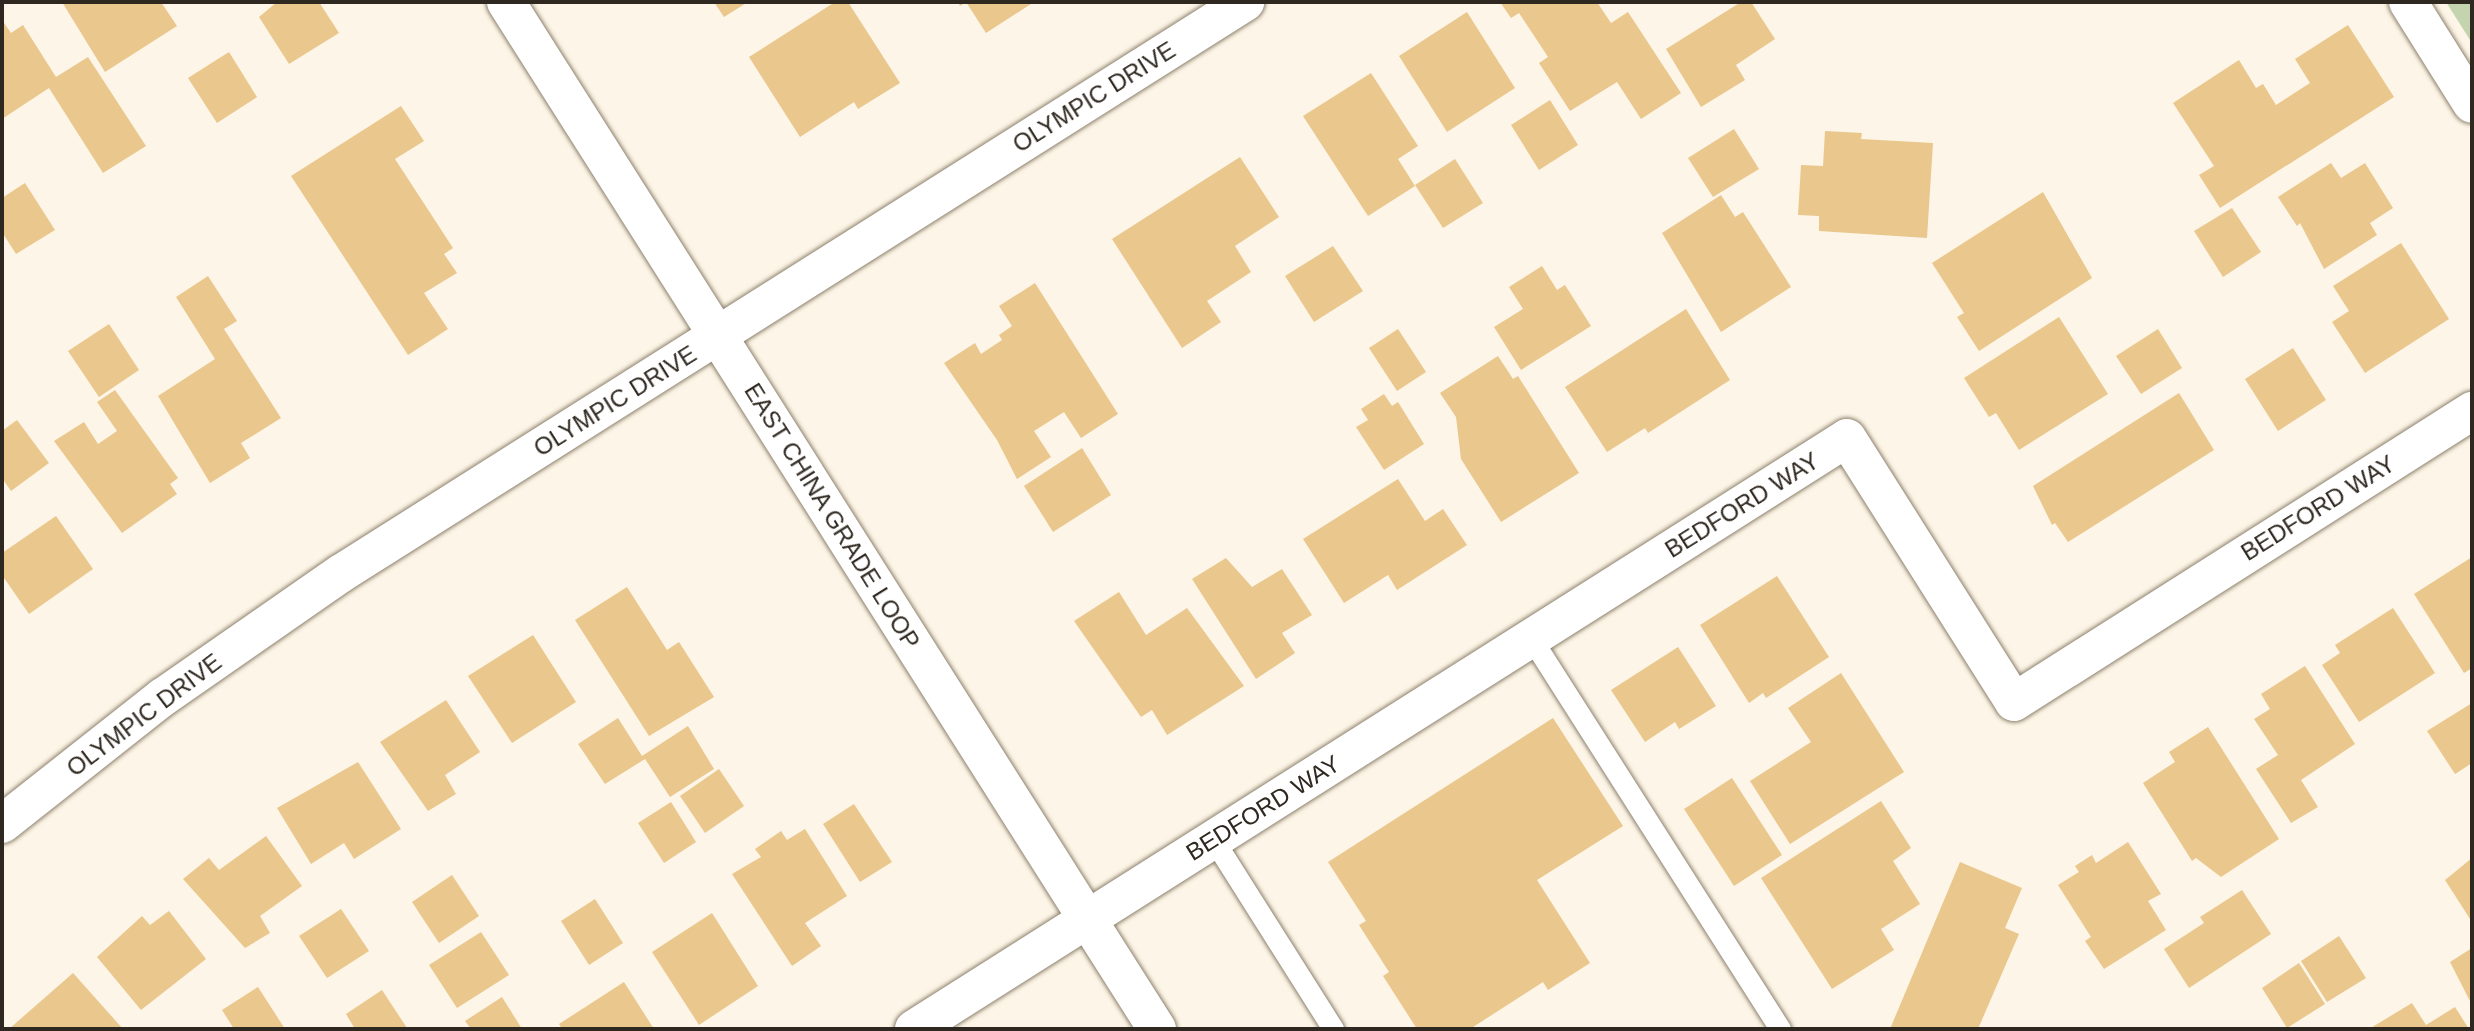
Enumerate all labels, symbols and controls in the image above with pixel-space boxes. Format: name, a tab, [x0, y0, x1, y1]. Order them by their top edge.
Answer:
street label: OLYMPIC DRIVE	[1007, 35, 1181, 159]
street label: OLYMPIC DRIVE	[528, 339, 702, 463]
street label: EAST CHINA GRADE LOOP	[738, 377, 926, 655]
street label: BEDFORD WAY	[1660, 446, 1824, 564]
street label: BEDFORD WAY	[2236, 449, 2400, 567]
street label: OLYMPIC DRIVE	[61, 647, 227, 783]
street label: BEDFORD WAY	[1181, 749, 1345, 867]

